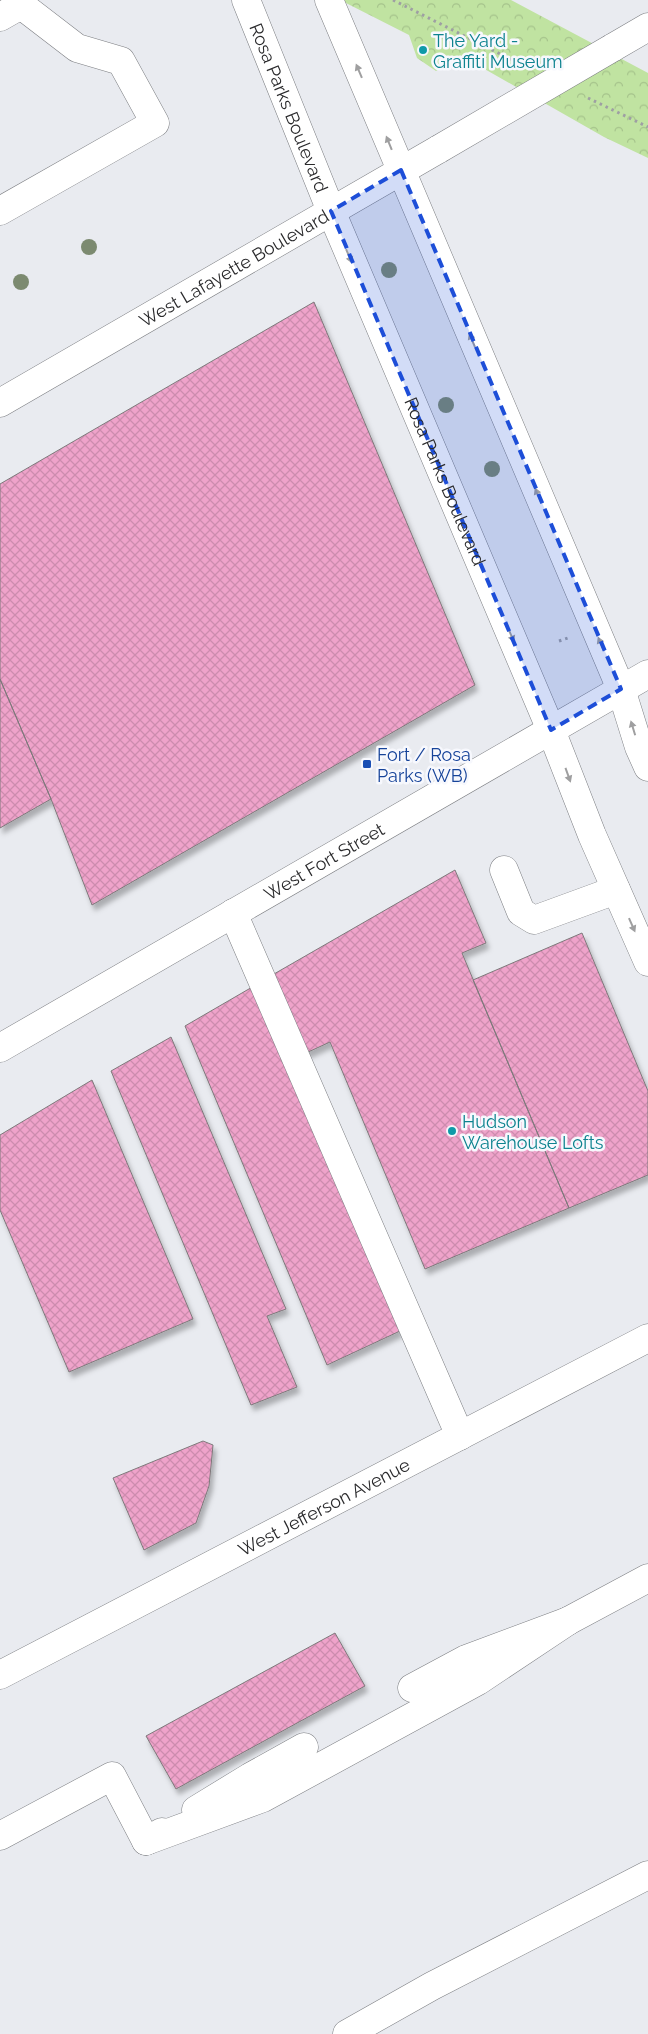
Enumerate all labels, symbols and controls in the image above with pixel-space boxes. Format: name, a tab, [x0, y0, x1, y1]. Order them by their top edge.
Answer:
street label: Rosa Parks Boulevard	[246, 20, 333, 195]
place label: The Yard - Graffiti Museum	[433, 30, 563, 72]
marker: The Yard - Graffiti Museum	[417, 44, 429, 56]
one-way arrow	[355, 64, 363, 78]
one-way arrow	[385, 136, 393, 150]
street label: West Lafayette Boulevard	[135, 205, 332, 331]
one-way arrow	[346, 249, 354, 263]
one-way arrow	[468, 333, 476, 347]
street label: Rosa Parks Boulevard	[401, 394, 490, 568]
one-way arrow	[534, 487, 542, 502]
one-way arrow	[507, 628, 515, 642]
one-way arrow	[597, 637, 605, 651]
one-way arrow	[629, 721, 636, 736]
place label: Fort / Rosa Parks (WB)	[377, 744, 471, 786]
marker: Fort / Rosa Parks (WB)	[361, 758, 373, 770]
one-way arrow	[564, 768, 572, 783]
street label: West Fort Street	[260, 818, 388, 904]
one-way arrow	[628, 918, 636, 932]
place label: Hudson Warehouse Lofts	[462, 1111, 604, 1153]
marker: Hudson Warehouse Lofts	[446, 1125, 458, 1137]
street label: West Jefferson Avenue	[235, 1453, 413, 1560]

